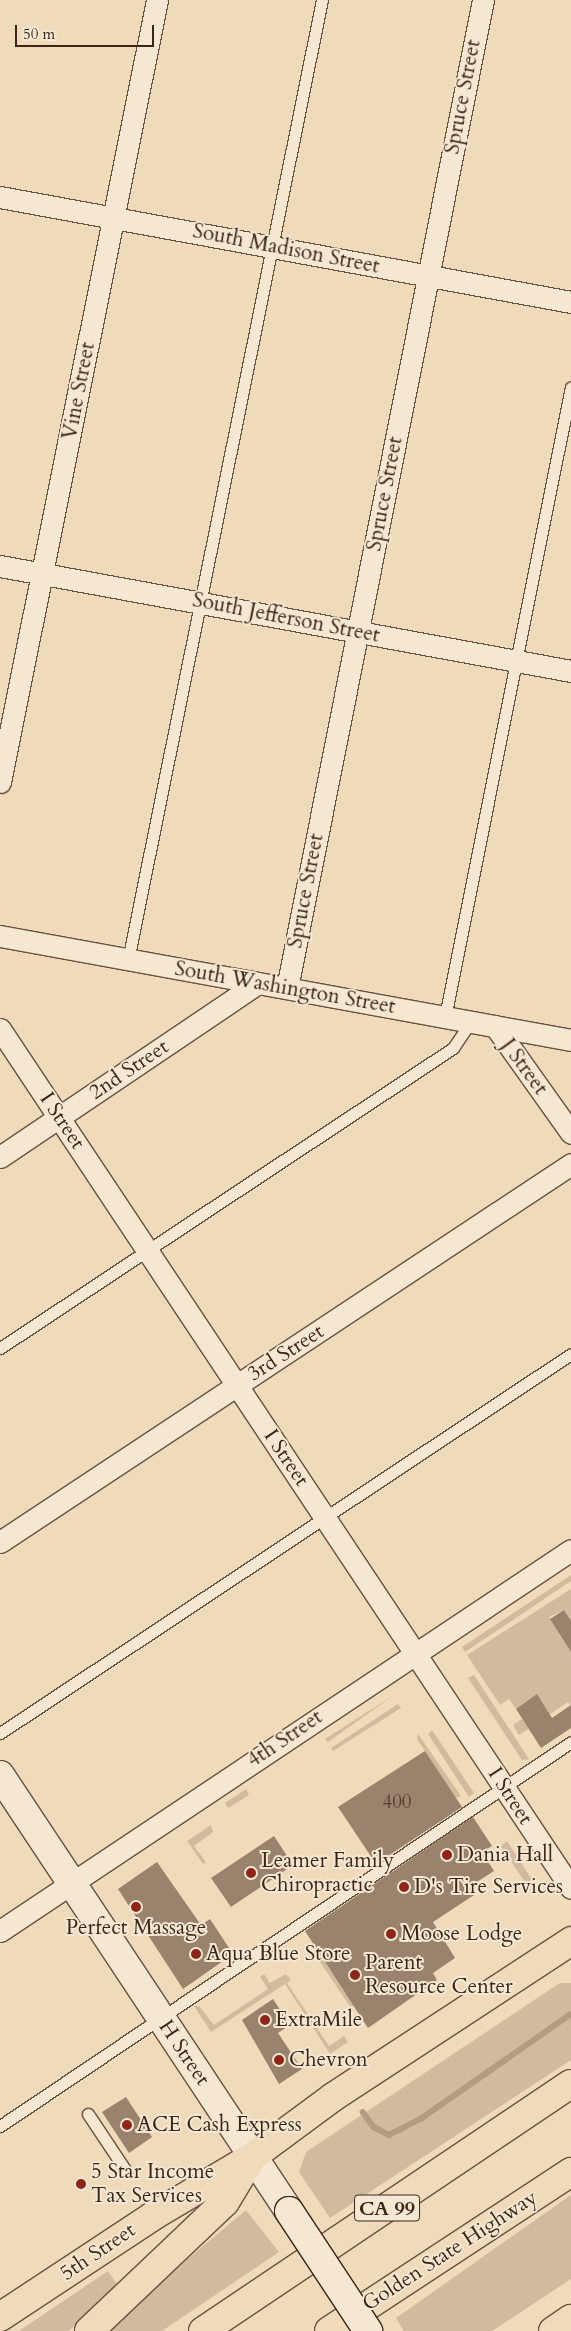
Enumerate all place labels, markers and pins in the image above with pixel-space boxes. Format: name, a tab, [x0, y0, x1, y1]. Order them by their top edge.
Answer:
place label: Dania Hall	[457, 1842, 553, 1868]
place label: Leamer Family Chiropractic	[261, 1848, 394, 1898]
marker: Dania Hall	[441, 1849, 453, 1861]
marker: Leamer Family Chiropractic	[245, 1867, 257, 1879]
place label: D's Tire Services	[414, 1874, 563, 1900]
marker: D's Tire Services	[398, 1881, 410, 1893]
marker: Perfect Massage	[130, 1901, 142, 1913]
place label: Perfect Massage	[66, 1915, 206, 1941]
place label: Moose Lodge	[401, 1921, 522, 1947]
marker: Moose Lodge	[385, 1928, 397, 1940]
place label: Aqua Blue Store	[206, 1941, 350, 1967]
marker: Aqua Blue Store	[190, 1948, 202, 1960]
place label: Parent Resource Center	[365, 1950, 513, 2000]
marker: Parent Resource Center	[349, 1969, 361, 1981]
place label: ExtraMile	[275, 2007, 362, 2033]
marker: ExtraMile	[259, 2014, 271, 2026]
place label: Chevron	[289, 2047, 368, 2073]
marker: Chevron	[273, 2054, 285, 2066]
place label: ACE Cash Express	[137, 2112, 302, 2138]
marker: ACE Cash Express	[121, 2119, 133, 2131]
place label: 5 Star Income Tax Services	[91, 2159, 214, 2209]
marker: 5 Star Income Tax Services	[75, 2178, 87, 2190]

